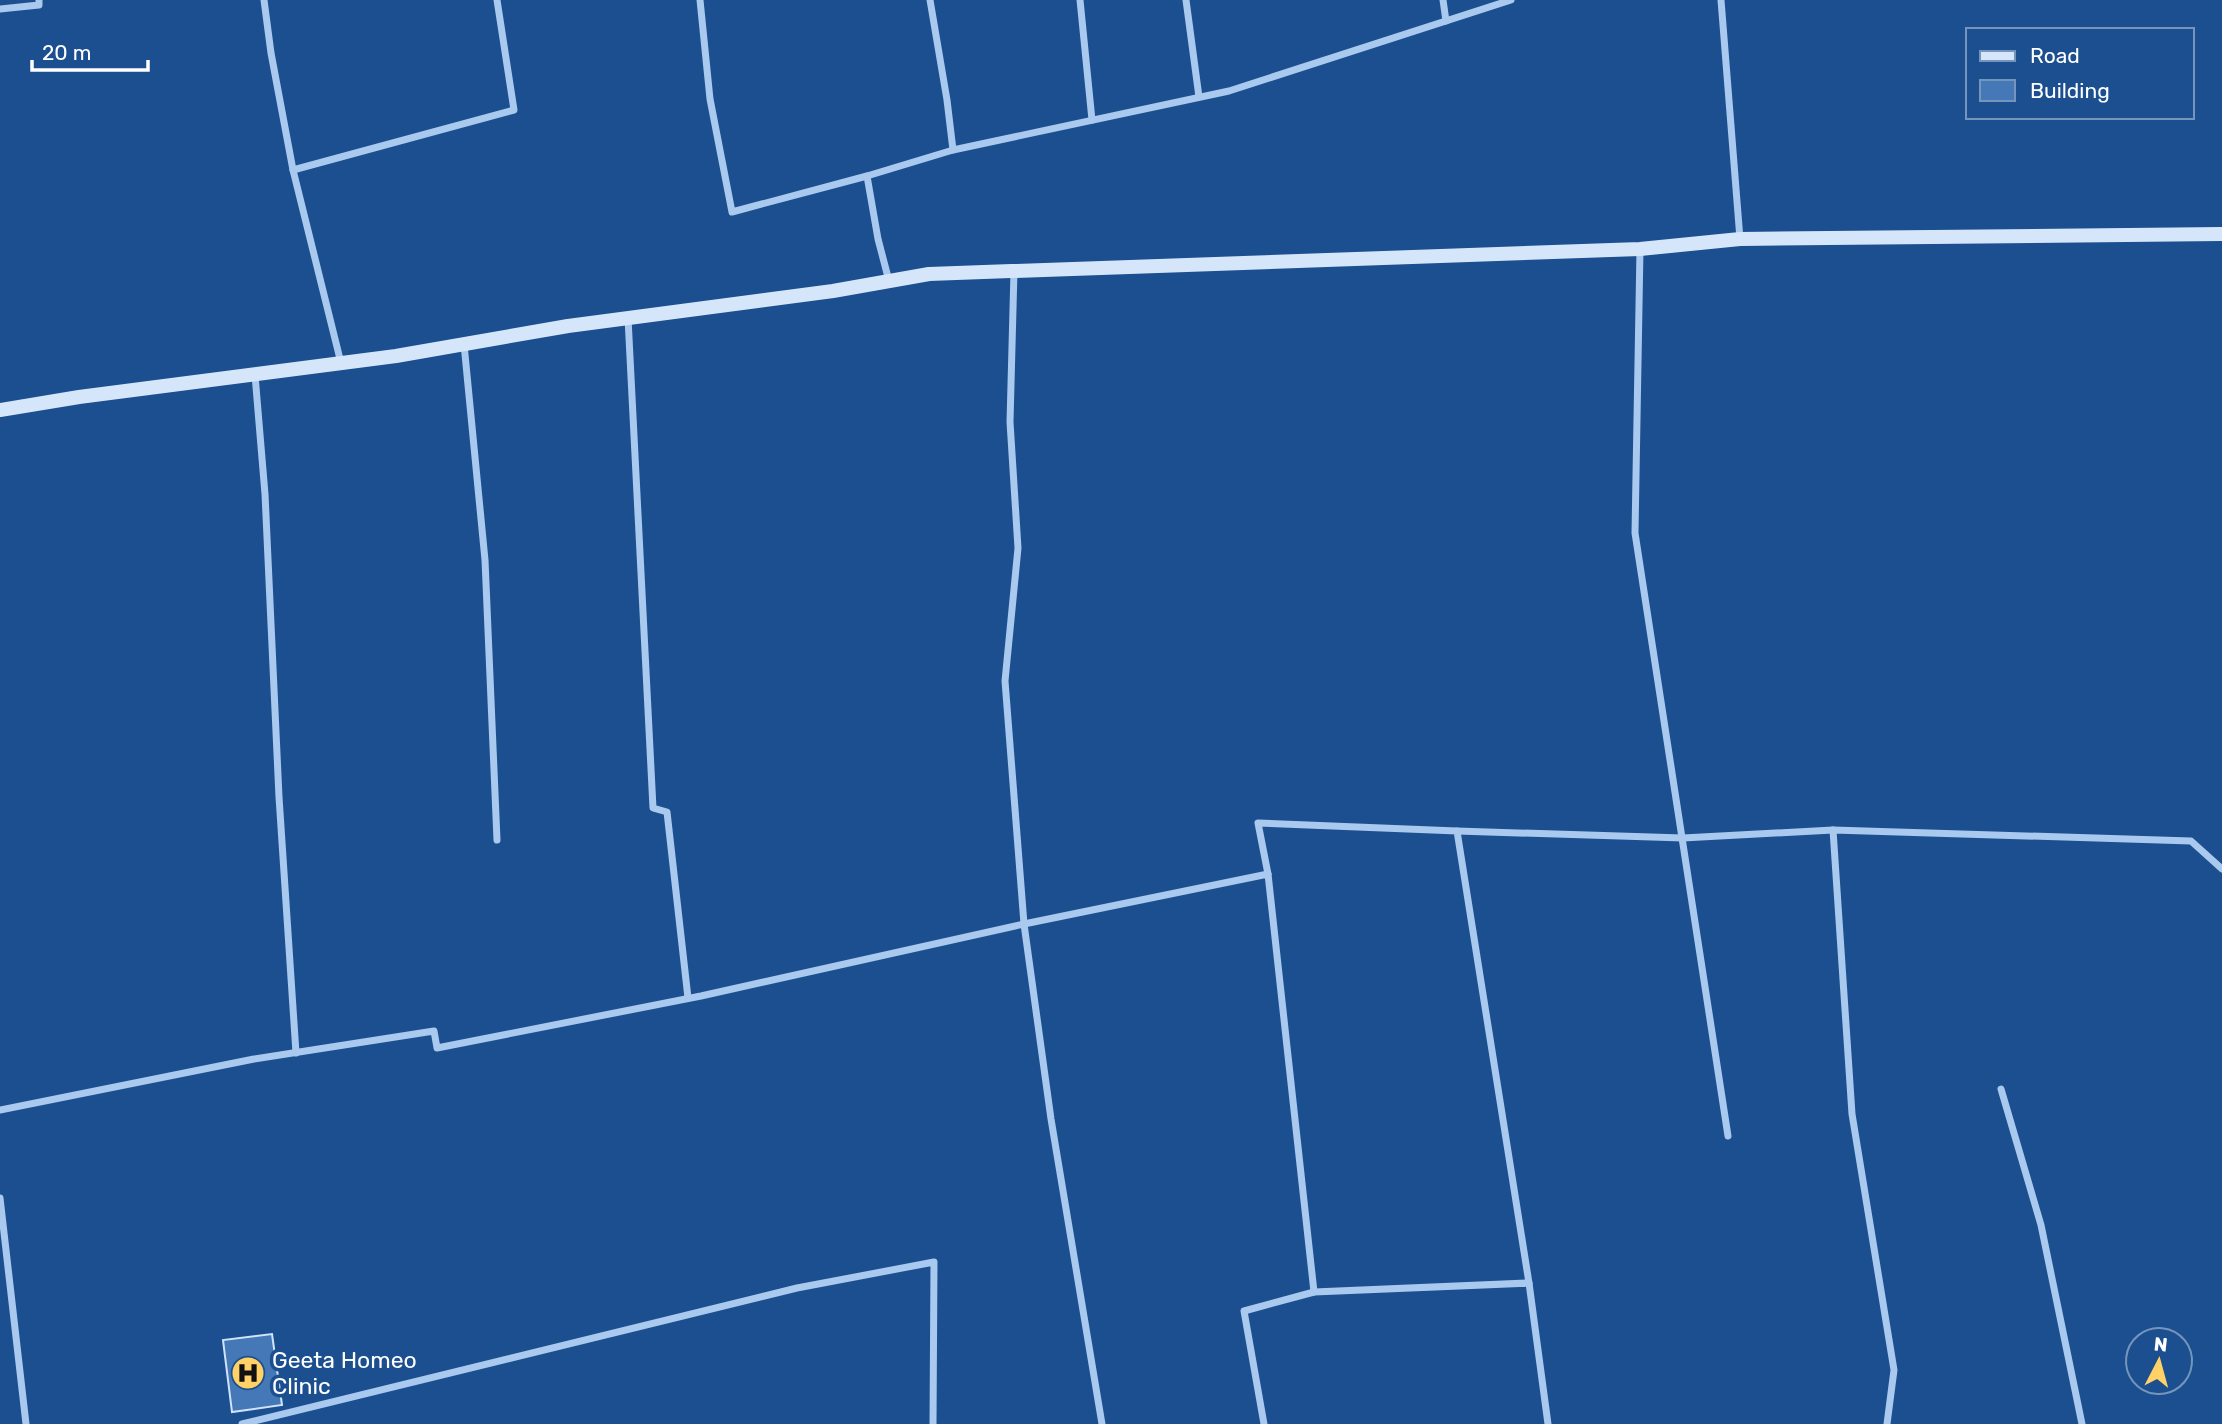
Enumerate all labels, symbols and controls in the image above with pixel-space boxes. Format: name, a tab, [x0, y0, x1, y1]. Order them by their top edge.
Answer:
scale bar	[32, 28, 147, 72]
legend	[1966, 28, 2194, 119]
text: 20 m	[42, 40, 91, 65]
text: Road	[2030, 43, 2080, 68]
text: Building	[2030, 78, 2110, 103]
north arrow	[2124, 1326, 2194, 1396]
text: N	[2153, 1332, 2169, 1357]
place label: Geeta Homeo Clinic	[272, 1346, 417, 1400]
hospital icon: Geeta Homeo Clinic	[229, 1354, 267, 1392]

